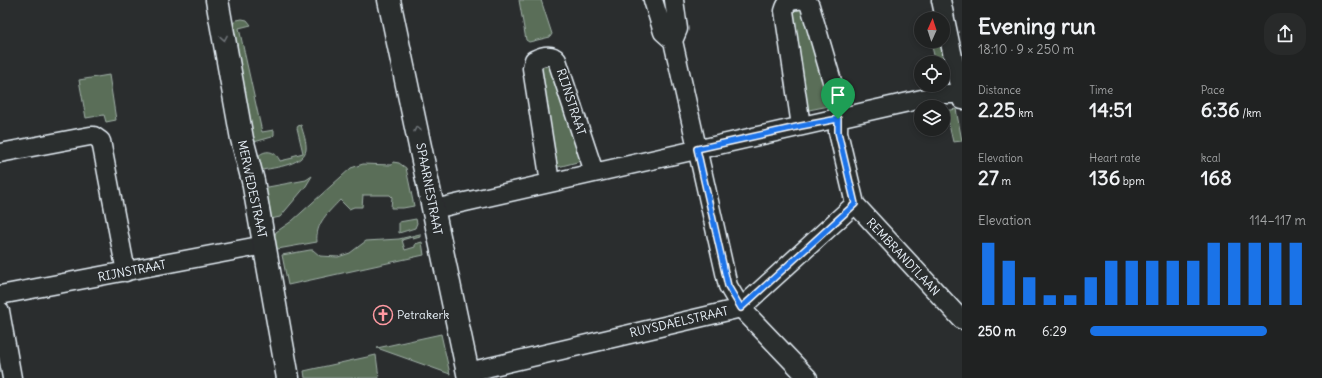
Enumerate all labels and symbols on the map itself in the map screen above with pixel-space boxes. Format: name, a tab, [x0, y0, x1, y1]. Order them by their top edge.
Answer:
north arrow	[914, 12, 950, 48]
one-way arrow	[219, 35, 228, 42]
street label: RIJNSTRAAT	[554, 67, 589, 137]
pin	[821, 78, 855, 119]
one-way arrow	[413, 126, 421, 133]
street label: MERWEDESTRAAT	[235, 139, 270, 239]
street label: SPAARNESTRAAT	[413, 142, 446, 236]
street label: REMBRANDTLAAN	[864, 215, 943, 299]
street label: RIJNSTRAAT	[97, 257, 167, 284]
street label: RUYSDAELSTRAAT	[628, 303, 730, 340]
church icon: Petrakerk	[372, 304, 394, 326]
place label: Petrakerk	[397, 307, 449, 322]

